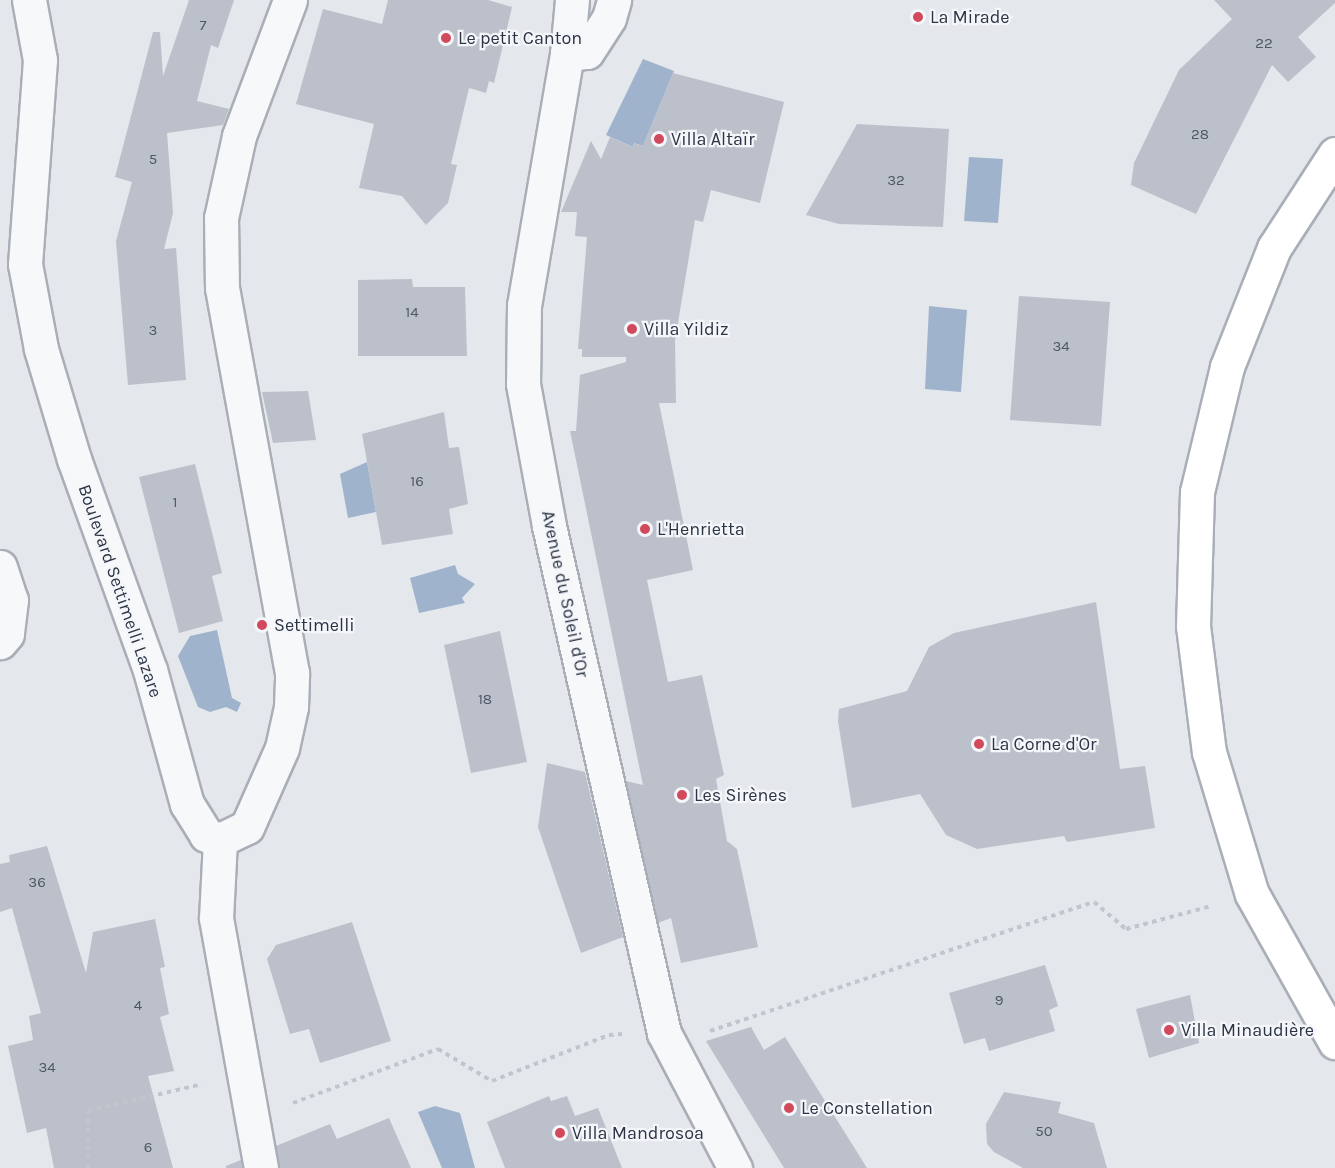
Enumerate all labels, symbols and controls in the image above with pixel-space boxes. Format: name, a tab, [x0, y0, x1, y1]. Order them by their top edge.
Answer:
place label: La Mirade	[930, 6, 1010, 28]
marker: La Mirade	[911, 10, 925, 24]
house number: 7	[199, 17, 207, 35]
place label: Le petit Canton	[458, 27, 582, 49]
marker: Le petit Canton	[439, 31, 453, 45]
house number: 22	[1255, 35, 1273, 53]
house number: 28	[1191, 126, 1209, 144]
place label: Villa Altaïr	[671, 128, 755, 150]
marker: Villa Altaïr	[652, 132, 666, 146]
house number: 5	[149, 151, 157, 169]
house number: 32	[887, 172, 905, 190]
house number: 14	[405, 304, 419, 322]
place label: Villa Yildiz	[644, 318, 729, 340]
house number: 3	[149, 322, 157, 340]
marker: Villa Yildiz	[625, 322, 639, 336]
house number: 34	[1052, 338, 1070, 356]
house number: 16	[410, 473, 424, 491]
street label: Boulevard Settimelli Lazare	[73, 482, 167, 700]
house number: 1	[173, 494, 177, 512]
street label: Avenue du Soleil d'Or	[537, 508, 593, 680]
place label: L'Henrietta	[657, 518, 745, 540]
marker: L'Henrietta	[638, 522, 652, 536]
place label: Settimelli	[274, 614, 355, 636]
marker: Settimelli	[255, 618, 269, 632]
house number: 18	[478, 691, 492, 709]
place label: La Corne d'Or	[991, 733, 1097, 755]
marker: La Corne d'Or	[972, 737, 986, 751]
place label: Les Sirènes	[694, 784, 787, 806]
marker: Les Sirènes	[675, 788, 689, 802]
house number: 36	[28, 874, 46, 892]
house number: 9	[995, 992, 1003, 1010]
house number: 4	[134, 997, 142, 1015]
place label: Villa Minaudière	[1181, 1019, 1314, 1041]
marker: Villa Minaudière	[1162, 1023, 1176, 1037]
house number: 34	[38, 1059, 56, 1077]
place label: Le Constellation	[801, 1097, 933, 1119]
marker: Le Constellation	[782, 1101, 796, 1115]
place label: Villa Mandrosoa	[572, 1122, 704, 1144]
house number: 50	[1035, 1123, 1053, 1141]
marker: Villa Mandrosoa	[553, 1126, 567, 1140]
house number: 6	[144, 1139, 152, 1157]

